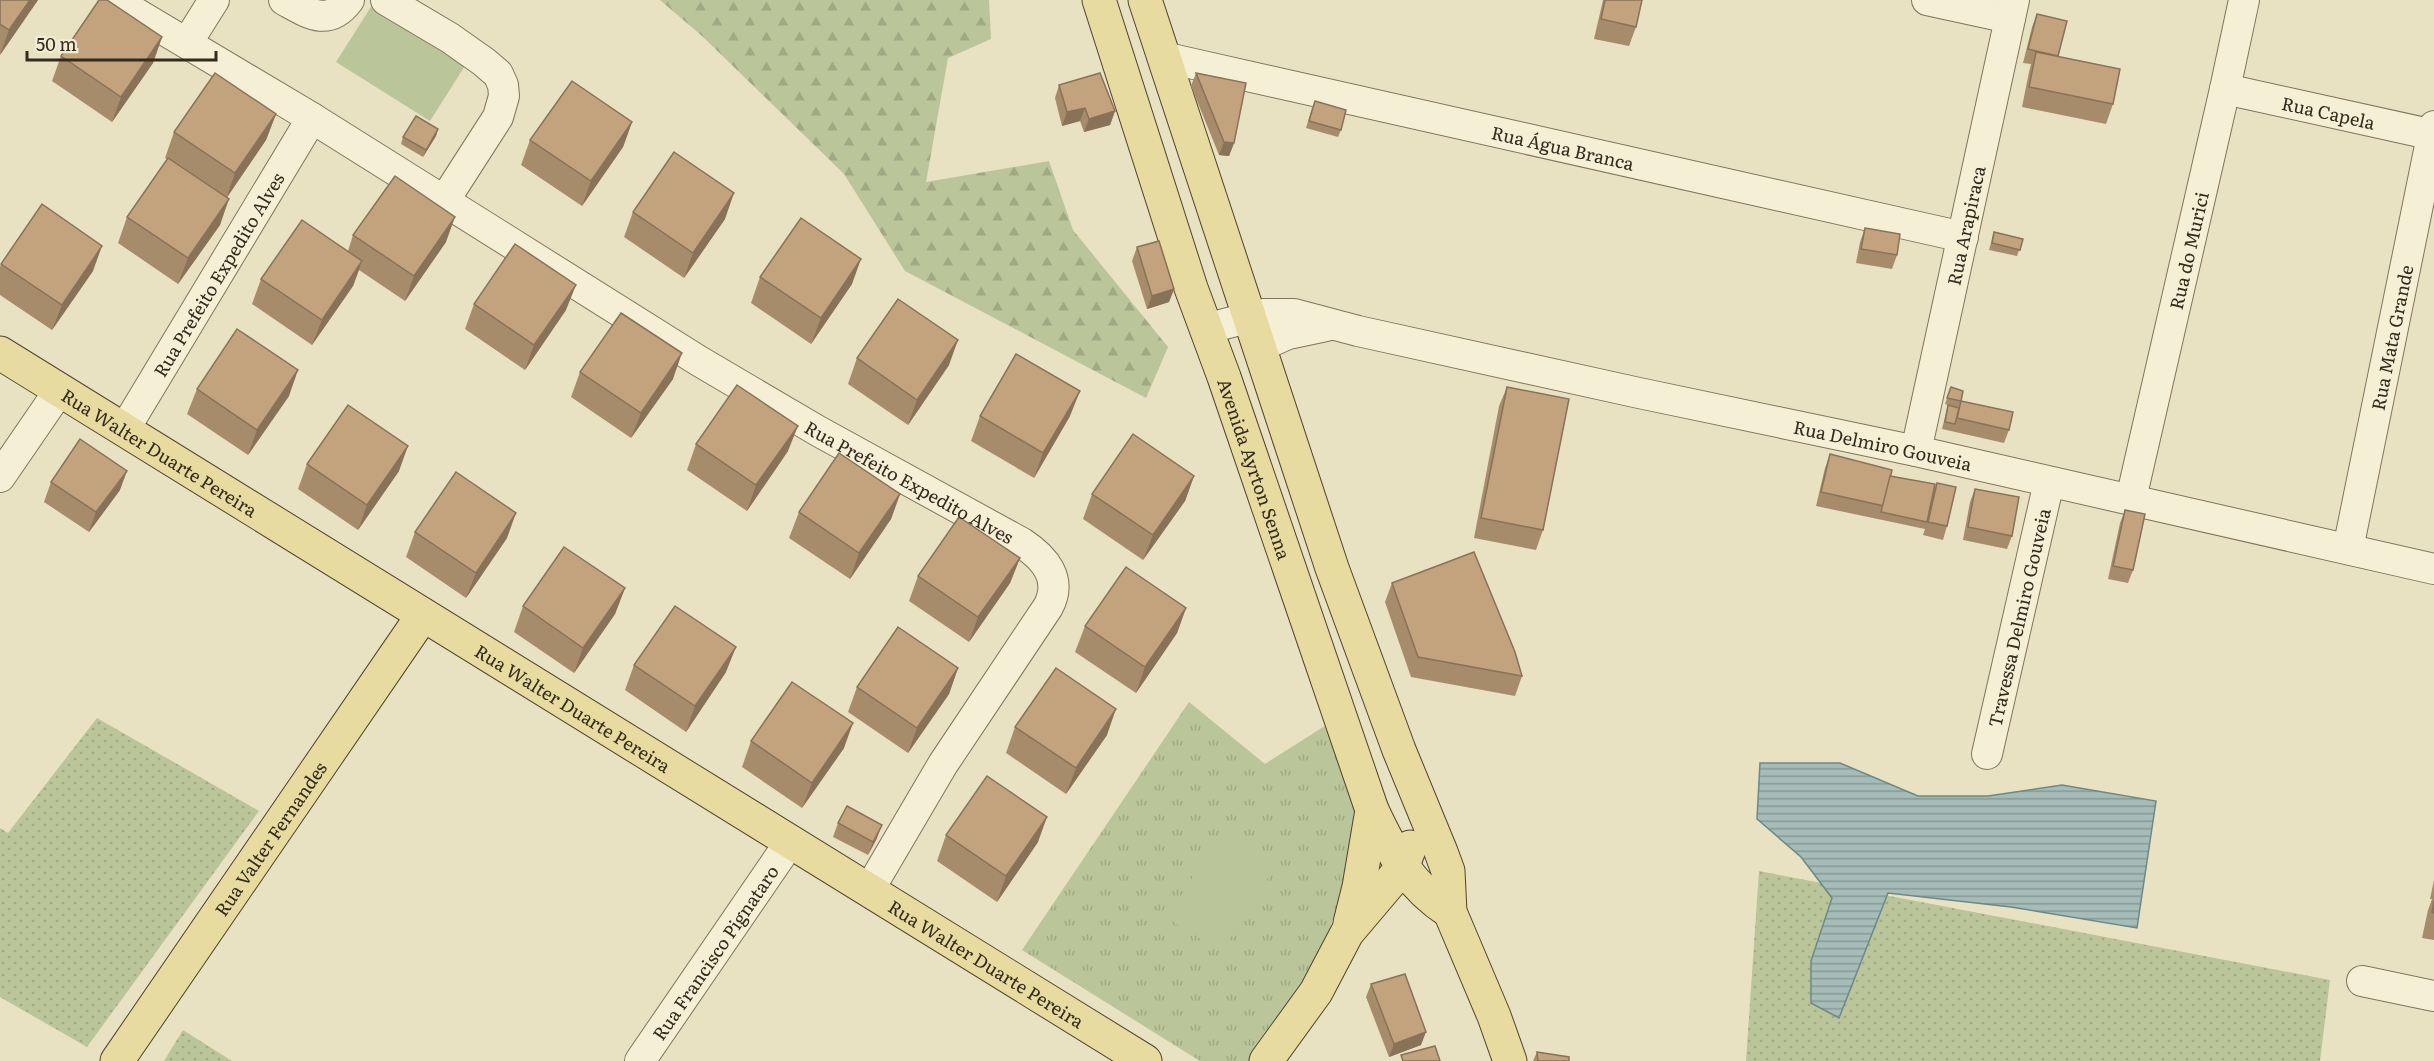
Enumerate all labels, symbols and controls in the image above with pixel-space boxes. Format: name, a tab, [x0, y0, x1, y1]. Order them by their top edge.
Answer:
scale bar	[27, 24, 216, 62]
text: 50 m	[36, 30, 77, 57]
street label: Rua Capela	[2279, 88, 2378, 135]
street label: Rua Água Branca	[1489, 118, 1637, 176]
street label: Rua Arapiraca	[1939, 163, 1991, 288]
street label: Rua Prefeito Expedito Alves	[146, 167, 290, 382]
street label: Rua do Murici	[2161, 189, 2215, 312]
street label: Rua Mata Grande	[2363, 262, 2419, 412]
street label: Avenida Ayrton Senna	[1212, 374, 1299, 563]
street label: Rua Walter Duarte Pereira	[57, 381, 263, 523]
street label: Rua Delmiro Gouveia	[1791, 412, 1975, 477]
street label: Rua Prefeito Expedito Alves	[800, 413, 1019, 550]
street label: Travessa Delmiro Gouveia	[1980, 505, 2056, 730]
street label: Rua Walter Duarte Pereira	[470, 637, 677, 778]
street label: Rua Valter Fernandes	[207, 756, 332, 921]
street label: Rua Francisco Pignataro	[645, 859, 784, 1045]
street label: Rua Walter Duarte Pereira	[884, 892, 1090, 1034]

